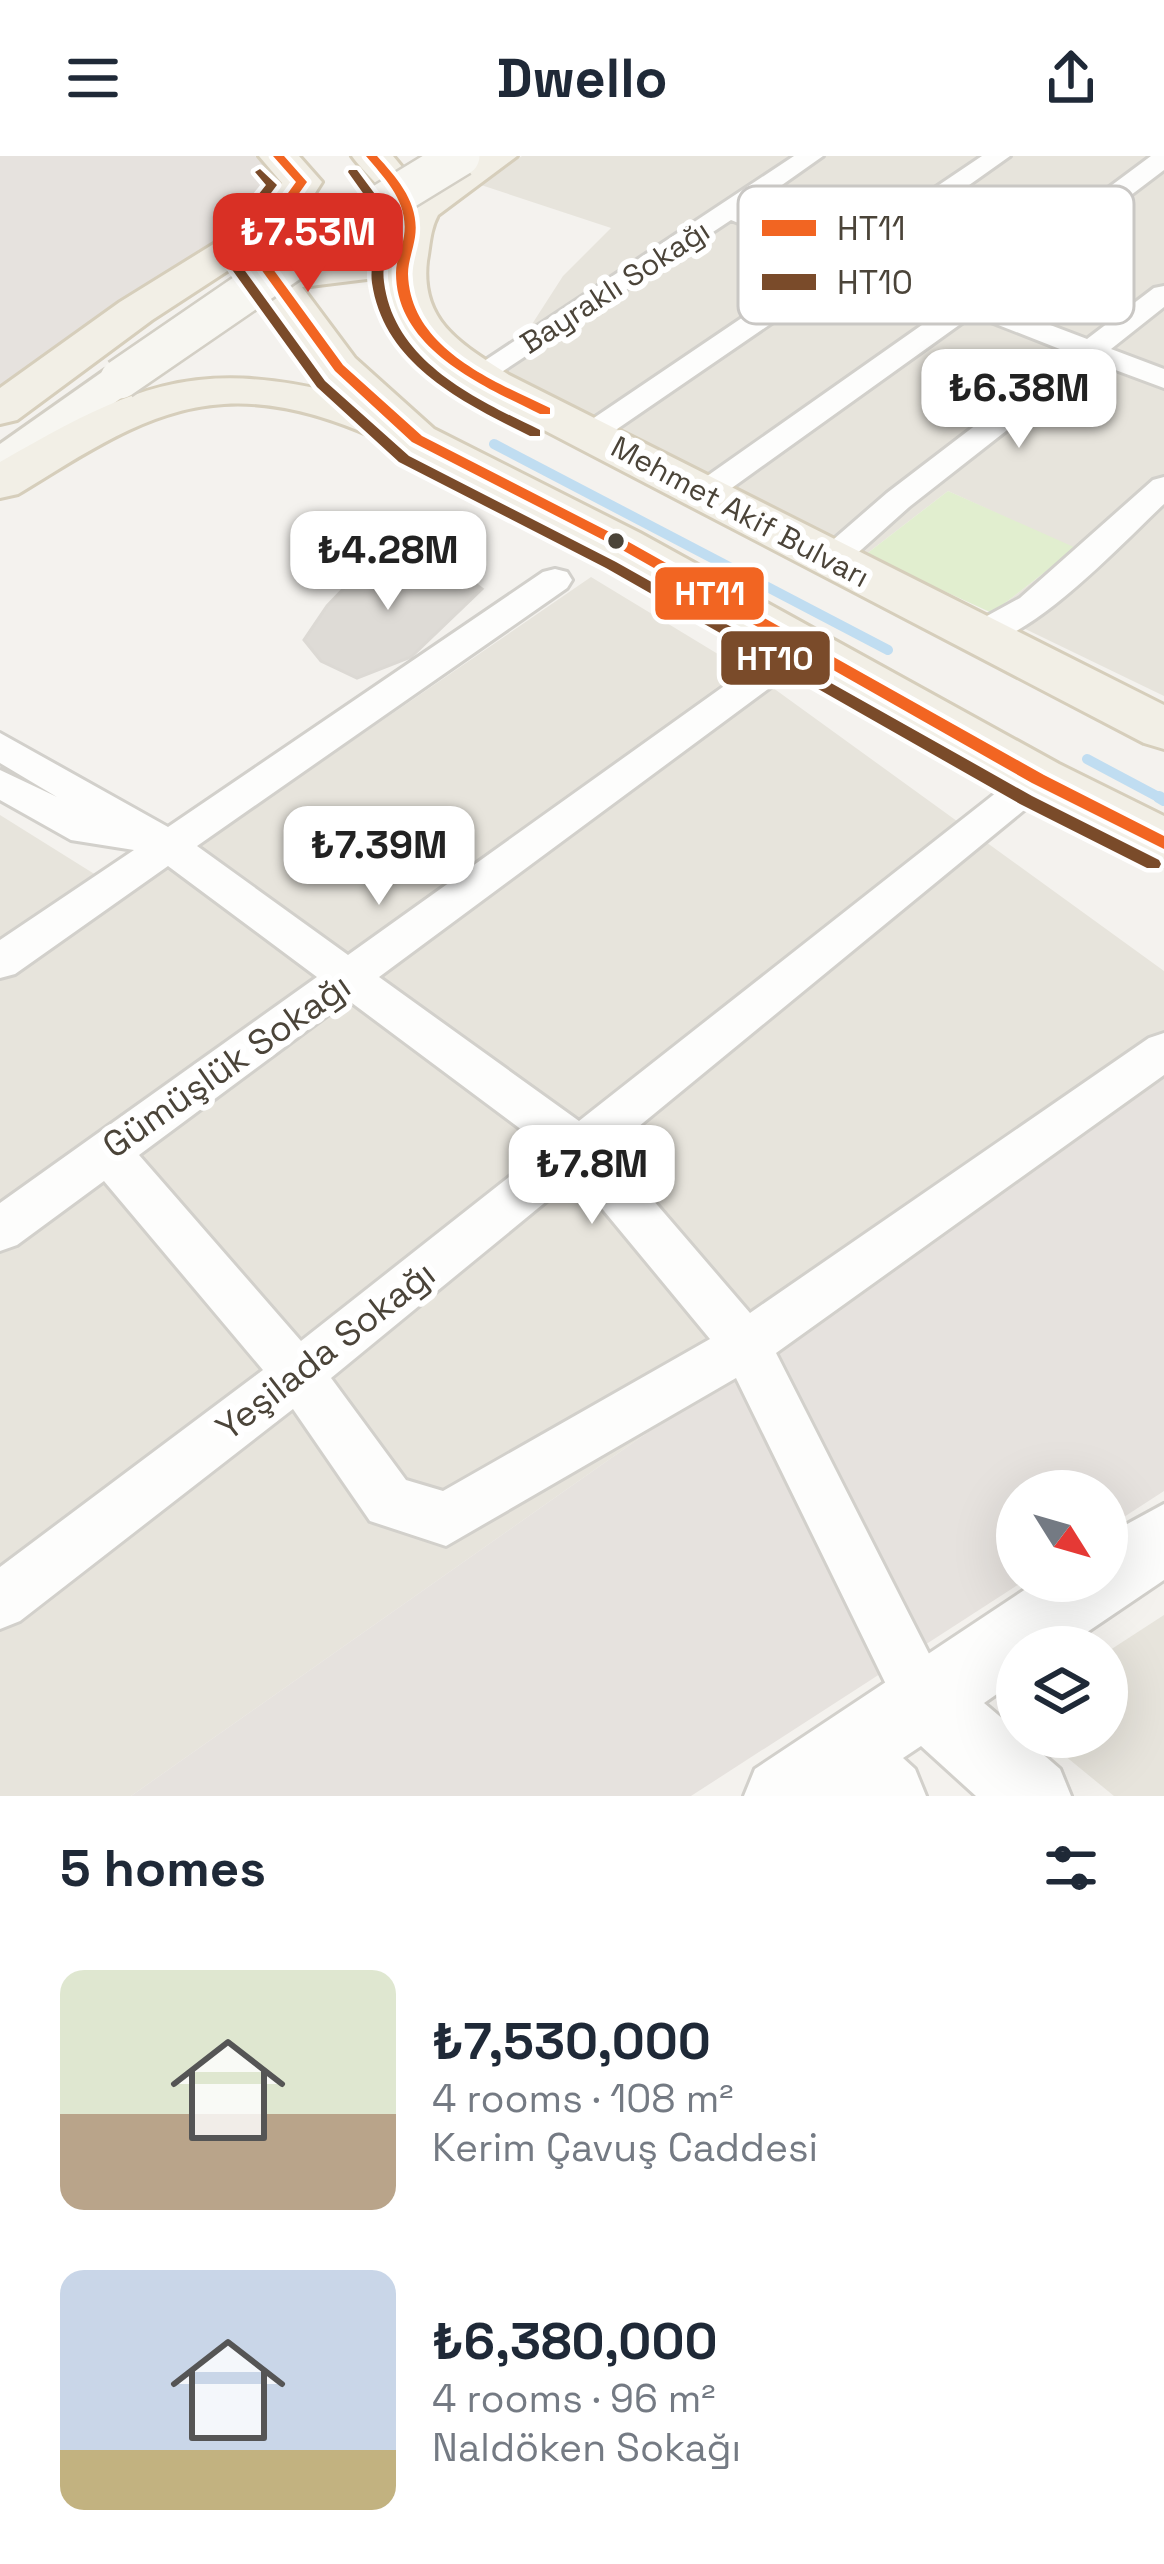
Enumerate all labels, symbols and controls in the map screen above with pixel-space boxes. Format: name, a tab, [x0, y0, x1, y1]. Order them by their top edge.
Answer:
text: Dwello	[496, 44, 668, 113]
icon: menu	[60, 45, 126, 111]
icon: share	[1038, 45, 1104, 111]
legend	[738, 186, 1134, 324]
pin: ₺7.53M	[210, 193, 406, 295]
text: ₺7.53M	[240, 207, 376, 256]
text: HT11	[837, 208, 906, 250]
street label: Bayraklı Sokağı	[513, 211, 717, 362]
text: HT10	[837, 262, 913, 304]
pin: ₺6.38M	[921, 349, 1117, 451]
text: ₺6.38M	[948, 363, 1090, 412]
street label: Mehmet Akif Bulvarı	[605, 427, 876, 596]
pin: ₺4.28M	[290, 511, 486, 613]
text: ₺4.28M	[317, 525, 459, 574]
unlabelled marker	[605, 530, 627, 552]
line badge: HT11	[653, 565, 766, 622]
text: HT11	[675, 573, 745, 615]
line badge: HT10	[719, 629, 832, 687]
text: HT10	[736, 638, 814, 680]
pin: ₺7.39M	[281, 806, 477, 908]
text: ₺7.39M	[311, 820, 447, 869]
street label: Gümüşlük Sokağı	[94, 963, 360, 1169]
pin: ₺7.8M	[508, 1125, 676, 1227]
text: ₺7.8M	[536, 1139, 648, 1188]
street label: Yeşilada Sokağı	[207, 1251, 444, 1451]
north arrow	[996, 1470, 1128, 1602]
map controls	[996, 1470, 1128, 1758]
button: layers	[996, 1626, 1128, 1758]
icon: filters	[1038, 1835, 1104, 1901]
text: 5 homes	[60, 1836, 266, 1901]
text: ₺7,530,000	[432, 2009, 711, 2074]
icon: home	[156, 2018, 300, 2162]
text: 4 rooms · 108 m²	[432, 2074, 733, 2123]
text: Kerim Çavuş Caddesi	[432, 2123, 818, 2172]
text: ₺6,380,000	[432, 2309, 718, 2374]
icon: home	[156, 2318, 300, 2462]
text: 4 rooms · 96 m²	[432, 2374, 716, 2423]
text: Naldöken Sokağı	[432, 2423, 741, 2472]

